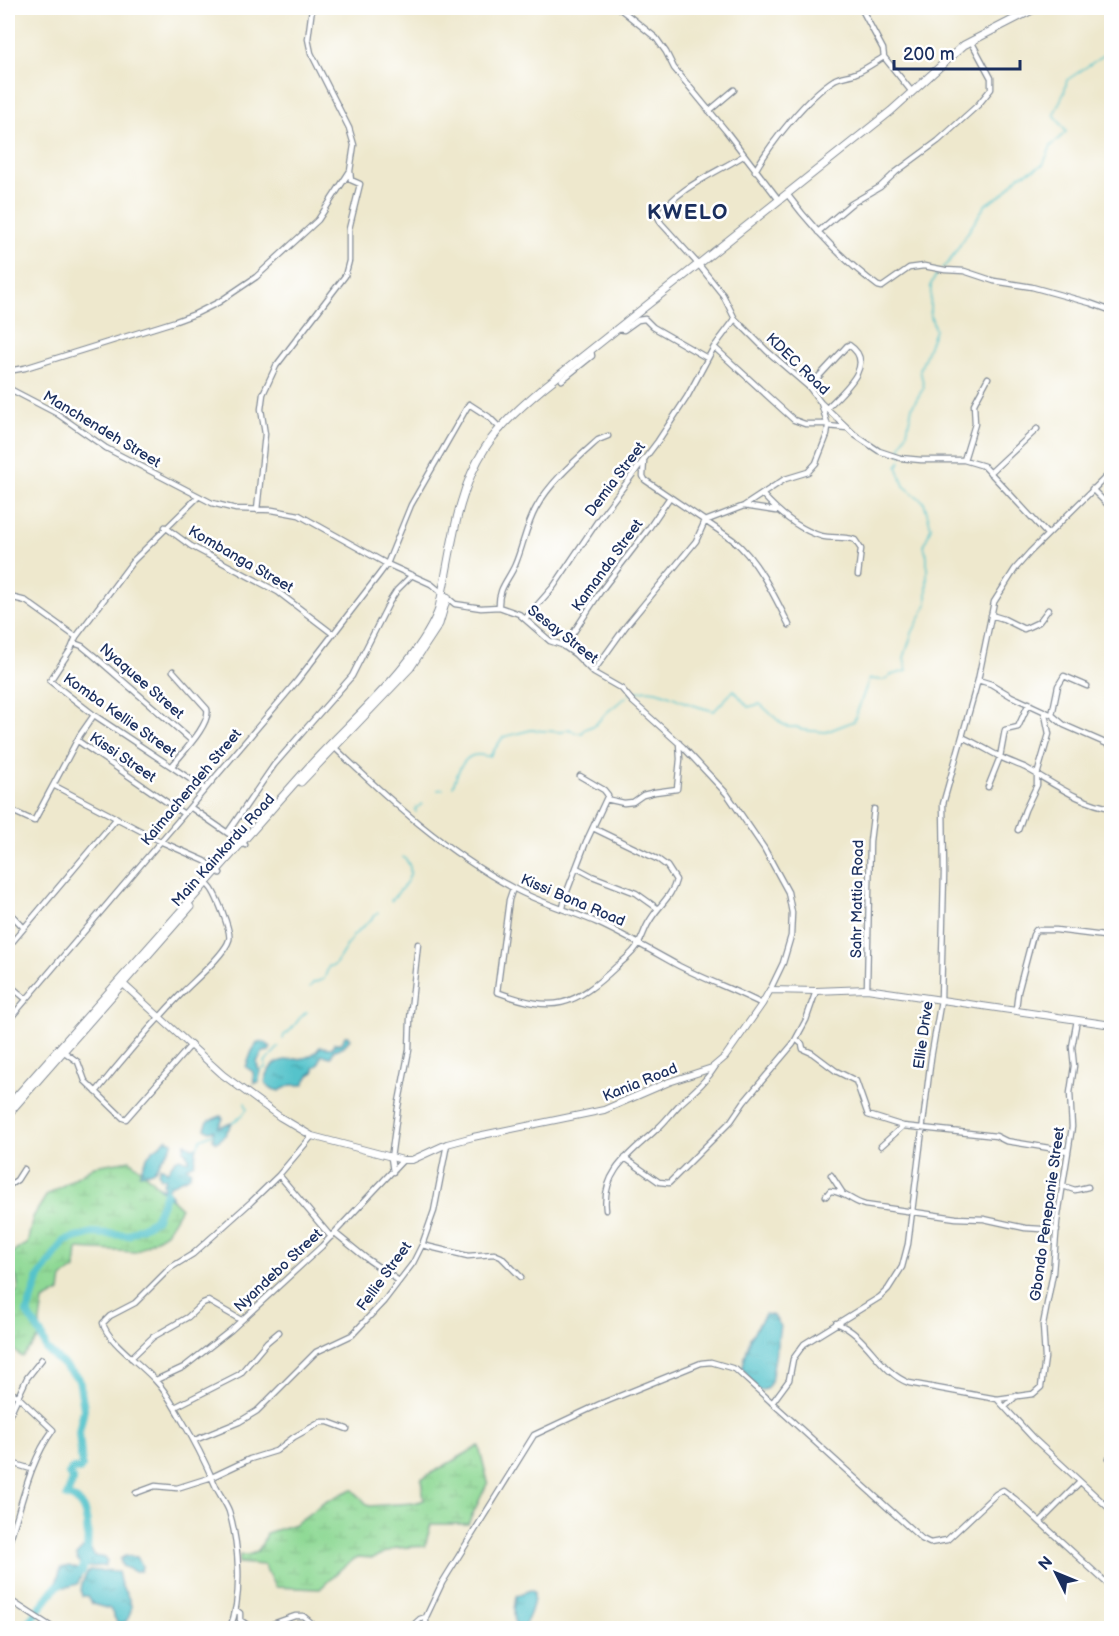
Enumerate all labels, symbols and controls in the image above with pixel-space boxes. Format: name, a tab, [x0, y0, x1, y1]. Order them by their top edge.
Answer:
scale bar	[894, 33, 1020, 71]
text: 200 m	[903, 44, 955, 65]
district label: KWELO	[647, 200, 729, 225]
street label: KDEC Road	[762, 329, 833, 399]
street label: Manchendeh Street	[39, 387, 165, 472]
street label: Demia Street	[581, 438, 650, 521]
street label: Kamanda Street	[568, 515, 647, 615]
street label: Kombanga Street	[185, 522, 297, 597]
street label: Sesay Street	[523, 601, 602, 668]
street label: Nyaquee Street	[95, 639, 188, 724]
street label: Komba Kellie Street	[59, 669, 180, 762]
street label: Kaimachendeh Street	[137, 725, 246, 850]
street label: Kissi Street	[86, 728, 160, 787]
street label: Main Kainkordu Road	[168, 790, 279, 911]
street label: Sahr Mattia Road	[847, 840, 868, 958]
street label: Kissi Bona Road	[518, 870, 628, 931]
street label: Ellie Drive	[909, 1000, 938, 1070]
street label: Kania Road	[600, 1059, 680, 1106]
street label: Gbondo Penepanie Street	[1026, 1125, 1069, 1302]
street label: Nyandebo Street	[230, 1224, 327, 1316]
street label: Fellie Street	[353, 1237, 416, 1315]
north arrow	[1026, 1543, 1086, 1603]
text: N	[1035, 1553, 1057, 1575]

